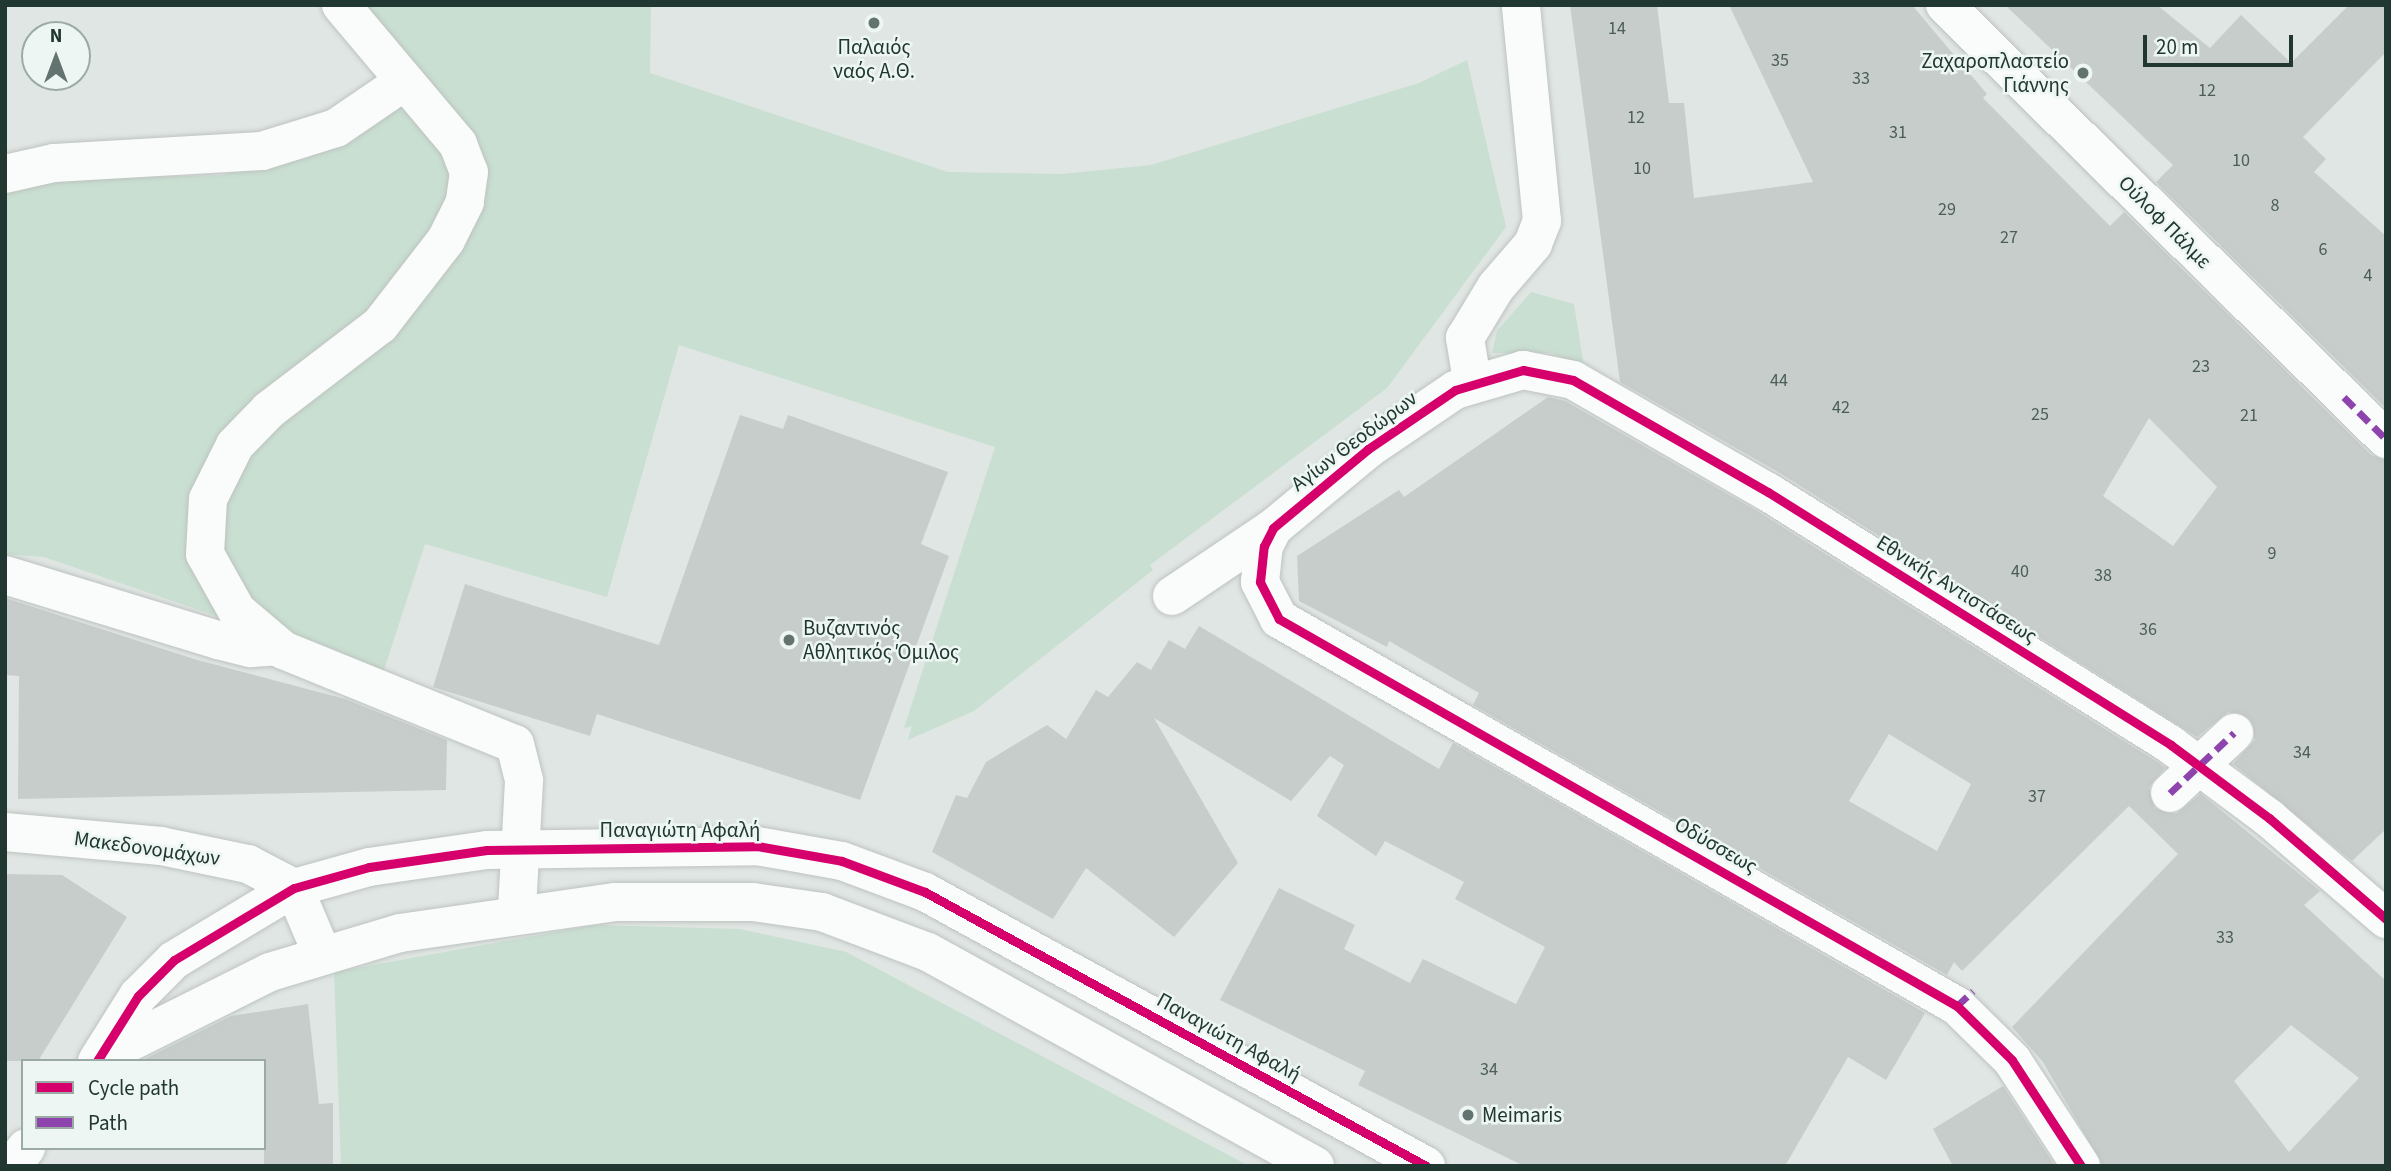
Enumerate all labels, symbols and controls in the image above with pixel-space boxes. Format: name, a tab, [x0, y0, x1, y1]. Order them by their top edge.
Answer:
marker: Παλαιός ναός Α.Θ.	[866, 15, 882, 31]
house number: 14	[1608, 18, 1626, 40]
north arrow	[21, 21, 91, 91]
scale bar	[2146, 21, 2296, 65]
text: N	[50, 23, 62, 50]
text: 20 m	[2156, 32, 2198, 62]
place label: Παλαιός ναός Α.Θ.	[833, 34, 915, 84]
place label: Ζαχαροπλαστείο Γιάννης	[1921, 48, 2069, 98]
house number: 35	[1771, 50, 1789, 72]
marker: Ζαχαροπλαστείο Γιάννης	[2075, 65, 2091, 81]
house number: 33	[1852, 68, 1870, 90]
house number: 12	[2198, 80, 2216, 102]
house number: 12	[1627, 107, 1645, 129]
house number: 31	[1889, 122, 1907, 144]
house number: 10	[2232, 150, 2250, 172]
house number: 10	[1633, 158, 1651, 180]
street label: Ούλοφ Πάλμε	[2113, 170, 2217, 274]
house number: 8	[2271, 195, 2279, 217]
house number: 29	[1938, 199, 1956, 221]
house number: 27	[2000, 227, 2018, 249]
house number: 6	[2319, 239, 2327, 261]
house number: 4	[2364, 265, 2372, 287]
house number: 23	[2192, 356, 2210, 378]
house number: 44	[1770, 370, 1788, 392]
street label: Αγίων Θεοδώρων	[1286, 385, 1422, 497]
house number: 42	[1832, 397, 1850, 419]
house number: 25	[2031, 404, 2049, 426]
house number: 21	[2240, 405, 2258, 427]
street label: Εθνικής Αντιστάσεως	[1872, 529, 2042, 649]
house number: 9	[2268, 543, 2276, 565]
house number: 40	[2011, 561, 2029, 583]
house number: 38	[2094, 565, 2112, 587]
place label: Βυζαντινός Αθλητικός Όμιλος	[803, 615, 959, 665]
house number: 36	[2139, 619, 2157, 641]
marker: Βυζαντινός Αθλητικός Όμιλος	[781, 632, 797, 648]
house number: 34	[2293, 742, 2311, 764]
house number: 37	[2028, 786, 2046, 808]
street label: Οδύσσεως	[1670, 811, 1762, 879]
street label: Παναγιώτη Αφαλή	[600, 817, 760, 843]
street label: Μακεδονομάχων	[72, 825, 222, 871]
house number: 33	[2216, 927, 2234, 949]
street label: Παναγιώτη Αφαλή	[1153, 987, 1305, 1087]
legend	[21, 1059, 266, 1150]
house number: 34	[1480, 1059, 1498, 1081]
text: Cycle path	[88, 1073, 179, 1103]
place label: Meimaris	[1482, 1102, 1562, 1128]
marker: Meimaris	[1460, 1107, 1476, 1123]
text: Path	[88, 1108, 128, 1138]

